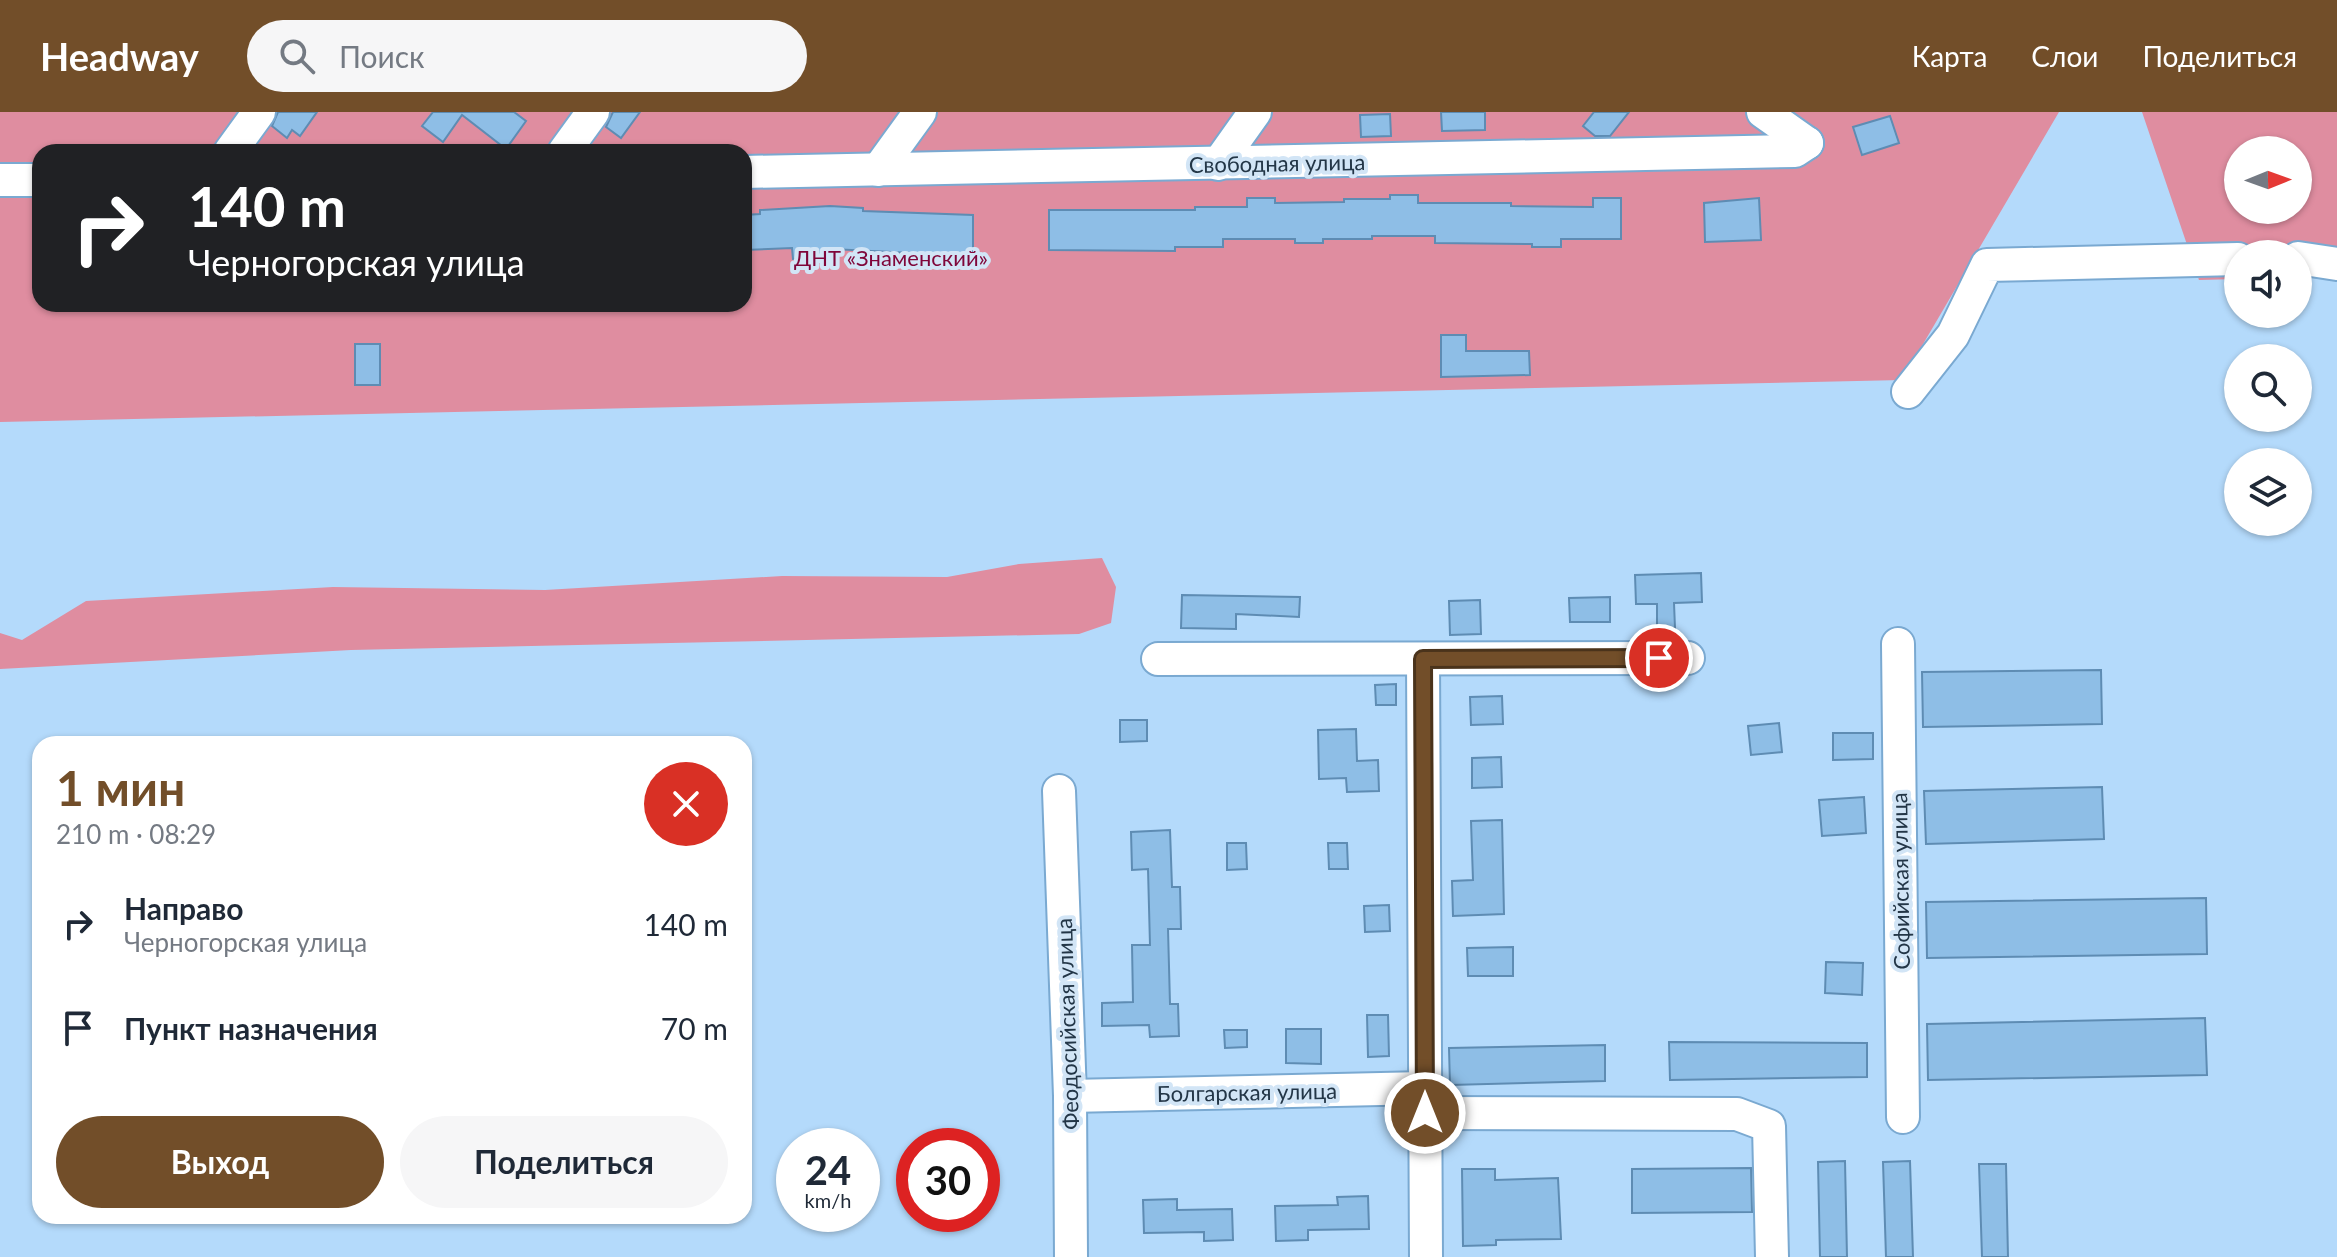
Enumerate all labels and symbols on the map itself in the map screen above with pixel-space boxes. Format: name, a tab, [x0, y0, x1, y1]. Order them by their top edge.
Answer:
north arrow	[2224, 136, 2312, 224]
street label: Свободная улица	[1189, 148, 1365, 178]
park label: ДНТ «Знаменский»	[794, 244, 988, 271]
pin	[1625, 624, 1693, 692]
street label: Софийская улица	[1885, 792, 1915, 970]
street label: Феодосийская улица	[1050, 918, 1084, 1130]
position arrow	[1383, 1071, 1467, 1155]
street label: Болгарская улица	[1157, 1077, 1337, 1107]
speed limit sign: 30	[896, 1128, 1000, 1232]

